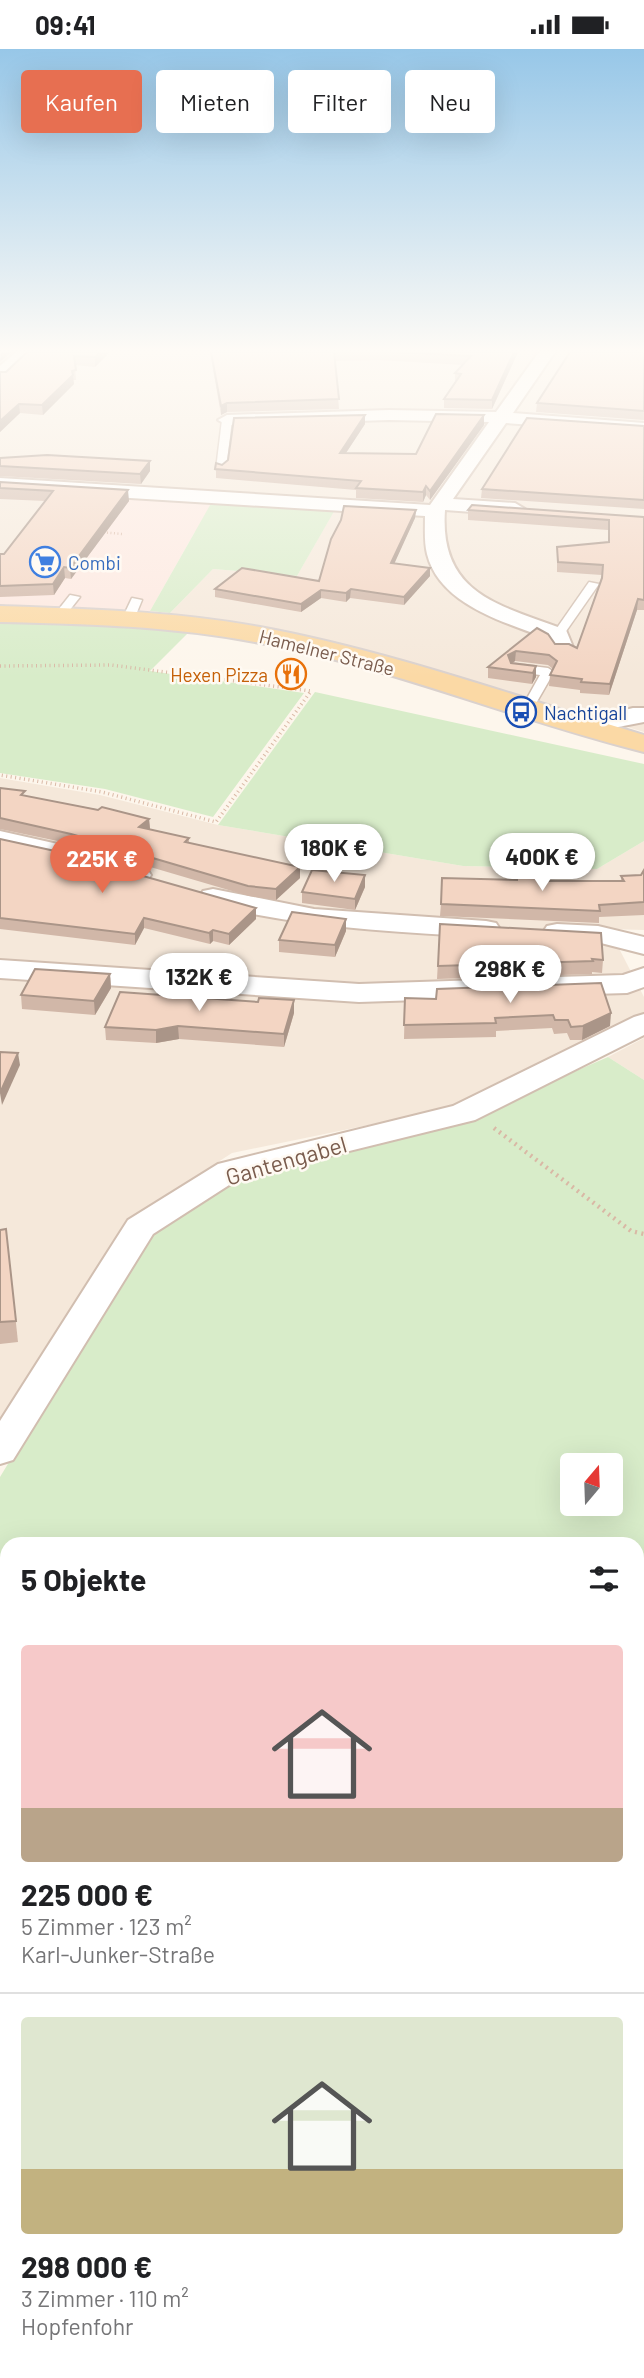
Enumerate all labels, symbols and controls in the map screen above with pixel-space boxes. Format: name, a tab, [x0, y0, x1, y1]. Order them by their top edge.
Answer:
text: 09:41	[35, 9, 96, 40]
chip: Kaufen	[21, 70, 142, 133]
chip: Mieten	[156, 70, 274, 133]
chip: Filter	[288, 70, 391, 133]
chip: Neu	[405, 70, 495, 133]
supermarket icon: Combi	[28, 545, 62, 579]
place label: Combi	[68, 551, 121, 574]
street label: Hamelner Straße	[257, 624, 397, 680]
restaurant icon: Hexen Pizza	[274, 657, 308, 691]
place label: Hexen Pizza	[170, 663, 268, 686]
bus stop icon: Nachtigall	[504, 695, 538, 729]
place label: Nachtigall	[544, 701, 627, 724]
pin: 180K €	[277, 825, 391, 884]
text: 180K €	[300, 833, 368, 861]
pin: 400K €	[485, 833, 599, 893]
pin: 225K €	[45, 835, 159, 895]
text: 400K €	[505, 842, 579, 870]
text: 225K €	[66, 844, 138, 872]
pin: 298K €	[453, 946, 567, 1005]
pin: 132K €	[142, 953, 256, 1013]
text: 298K €	[474, 954, 546, 982]
text: 132K €	[165, 962, 233, 990]
street label: Gantengabel	[222, 1129, 350, 1191]
north arrow	[560, 1453, 623, 1515]
map controls	[560, 1453, 623, 1516]
icon: filters	[585, 1560, 623, 1598]
text: 5 Objekte	[21, 1561, 146, 1597]
icon: home	[259, 1691, 385, 1817]
text: 225 000 €	[21, 1876, 153, 1912]
text: 5 Zimmer · 123 m²	[21, 1912, 192, 1940]
text: Karl-Junker-Straße	[21, 1940, 215, 1968]
icon: home	[259, 2063, 385, 2189]
text: 298 000 €	[21, 2248, 152, 2284]
text: 3 Zimmer · 110 m²	[21, 2284, 189, 2312]
text: Hopfenfohr	[21, 2312, 133, 2340]

